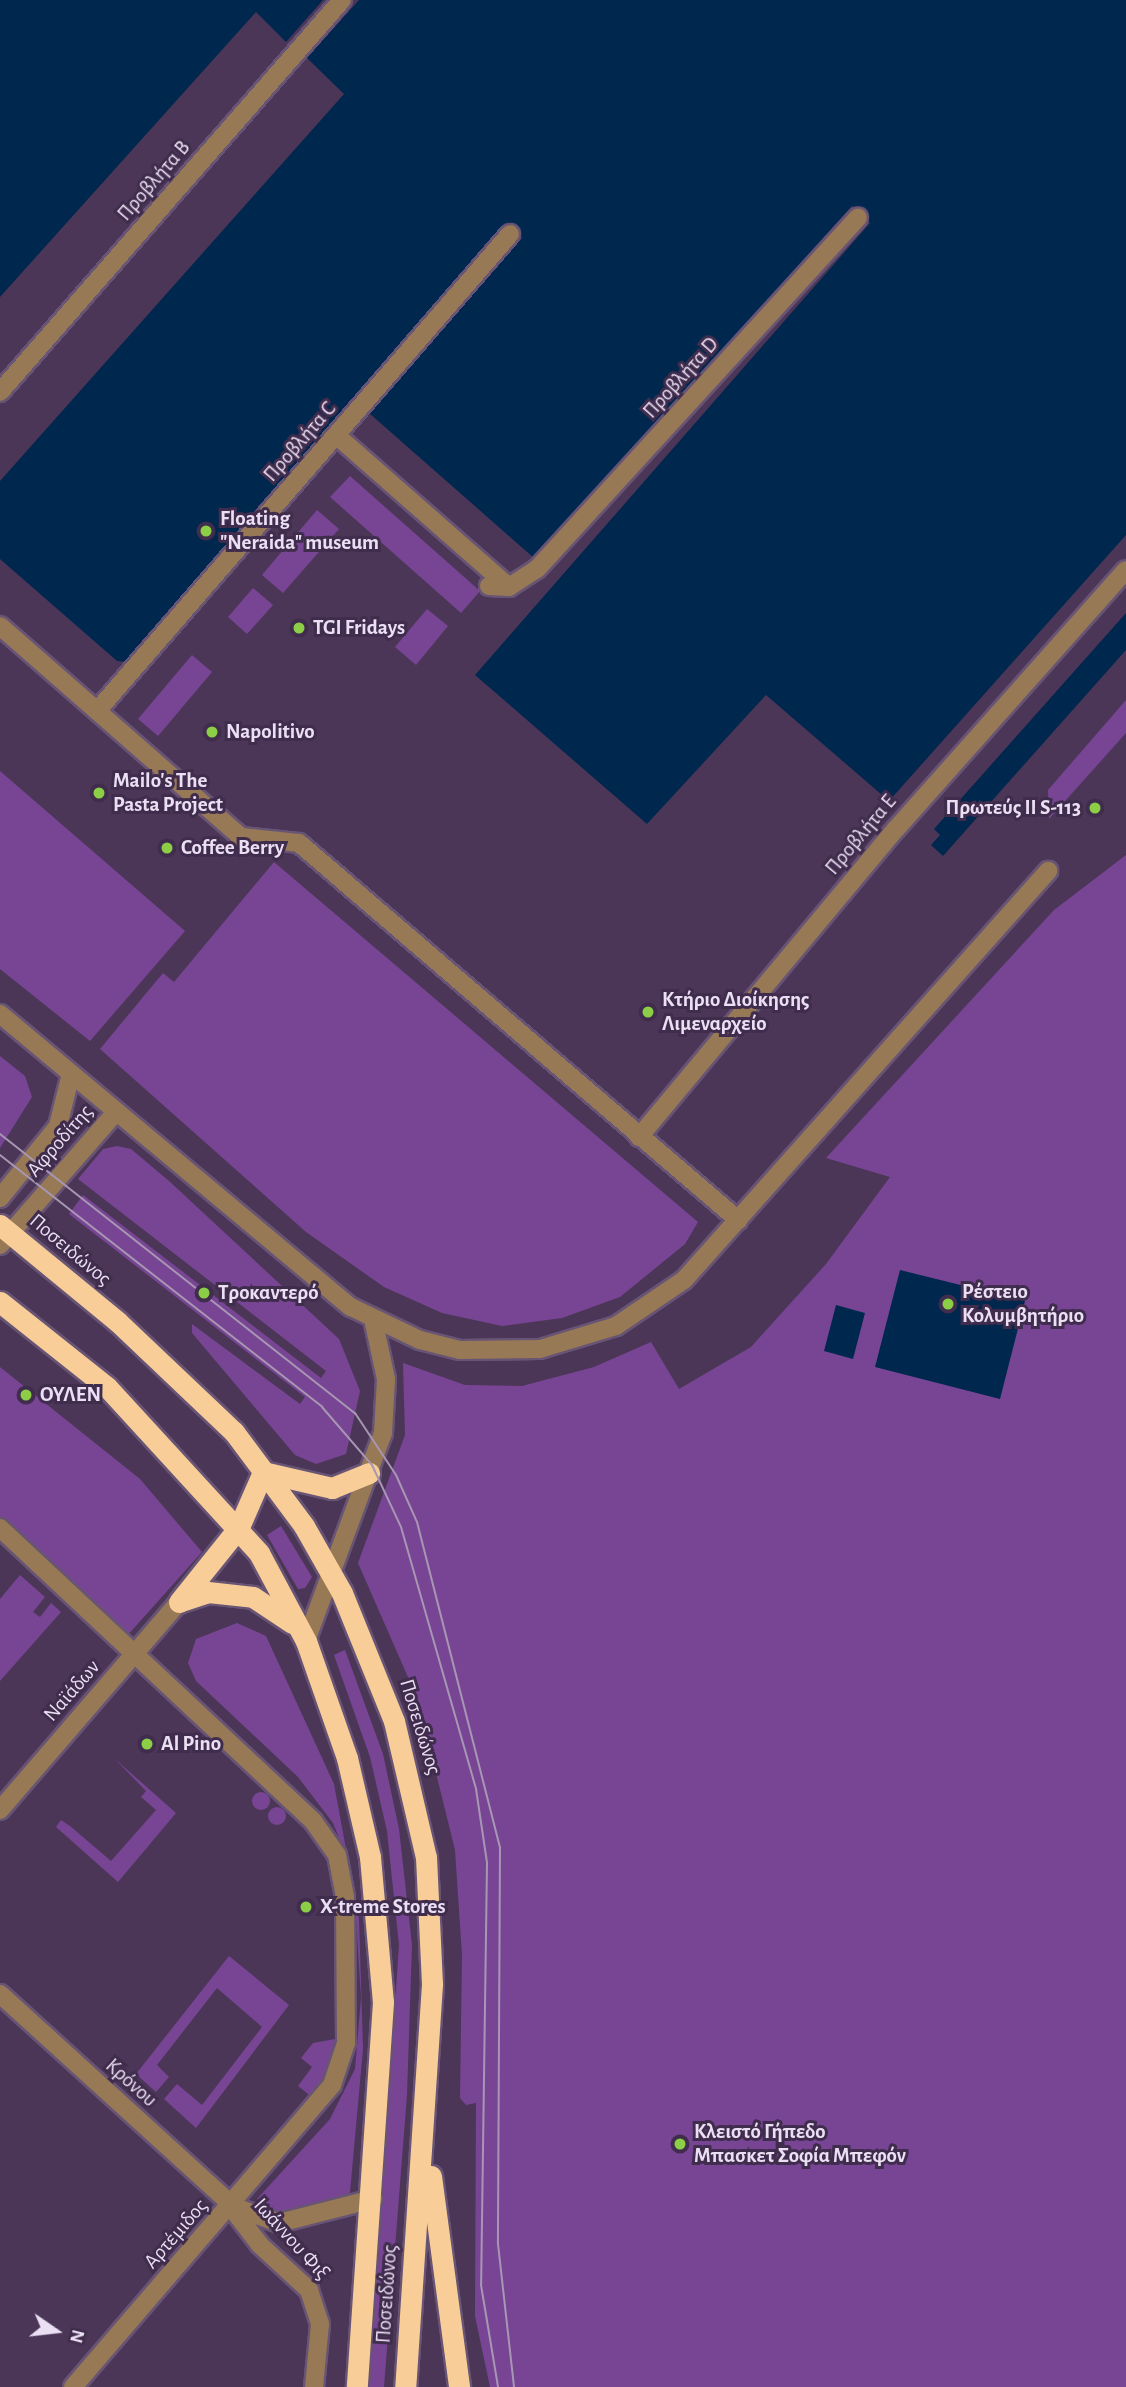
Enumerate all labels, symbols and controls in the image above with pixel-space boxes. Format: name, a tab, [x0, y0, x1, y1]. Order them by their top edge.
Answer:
street label: Προβλήτα Β	[112, 136, 196, 226]
street label: Προβλήτα D	[638, 332, 724, 424]
street label: Προβλήτα C	[258, 397, 342, 487]
place label: Floating "Neraida" museum	[220, 506, 379, 556]
marker: Floating "Neraida" museum	[198, 523, 214, 539]
place label: TGI Fridays	[313, 615, 405, 641]
marker: TGI Fridays	[291, 620, 307, 636]
place label: Napolitivo	[226, 719, 315, 745]
marker: Napolitivo	[204, 724, 220, 740]
place label: Mailo's The Pasta Project	[113, 768, 223, 818]
marker: Mailo's The Pasta Project	[91, 785, 107, 801]
street label: Προβλήτα E	[820, 790, 902, 880]
place label: Πρωτεύς ΙΙ S-113	[946, 795, 1081, 821]
marker: Πρωτεύς ΙΙ S-113	[1087, 800, 1103, 816]
place label: Coffee Berry	[181, 835, 284, 861]
marker: Coffee Berry	[159, 840, 175, 856]
place label: Κτήριο Διοίκησης Λιμεναρχείο	[662, 987, 809, 1037]
marker: Κτήριο Διοίκησης Λιμεναρχείο	[640, 1004, 656, 1020]
street label: Αφροδίτης	[22, 1100, 98, 1182]
street label: Ποσειδώνος	[24, 1209, 116, 1291]
place label: Ρέστειο Κολυμβητήριο	[962, 1279, 1084, 1329]
place label: Τροκαντερό	[218, 1280, 318, 1306]
marker: Τροκαντερό	[196, 1285, 212, 1301]
marker: Ρέστειο Κολυμβητήριο	[940, 1296, 956, 1312]
place label: ΟΥΛΕΝ	[40, 1382, 101, 1408]
marker: ΟΥΛΕΝ	[18, 1387, 34, 1403]
street label: Ναϊάδων	[38, 1655, 106, 1727]
street label: Ποσειδώνος	[394, 1676, 446, 1778]
place label: Al Pino	[161, 1731, 221, 1757]
marker: Al Pino	[139, 1736, 155, 1752]
place label: X-treme Stores	[320, 1894, 445, 1920]
marker: X-treme Stores	[298, 1899, 314, 1915]
street label: Κρόνου	[100, 2053, 162, 2113]
place label: Κλειστό Γήπεδο Μπασκετ Σοφία Μπεφόν	[694, 2119, 906, 2169]
marker: Κλειστό Γήπεδο Μπασκετ Σοφία Μπεφόν	[672, 2136, 688, 2152]
street label: Ιωάννου Φιξ	[248, 2193, 334, 2285]
street label: Αρτέμιδος	[139, 2194, 213, 2274]
street label: Ποσειδώνος	[371, 2244, 403, 2344]
north arrow	[21, 2296, 91, 2366]
text: N	[66, 2327, 88, 2345]

